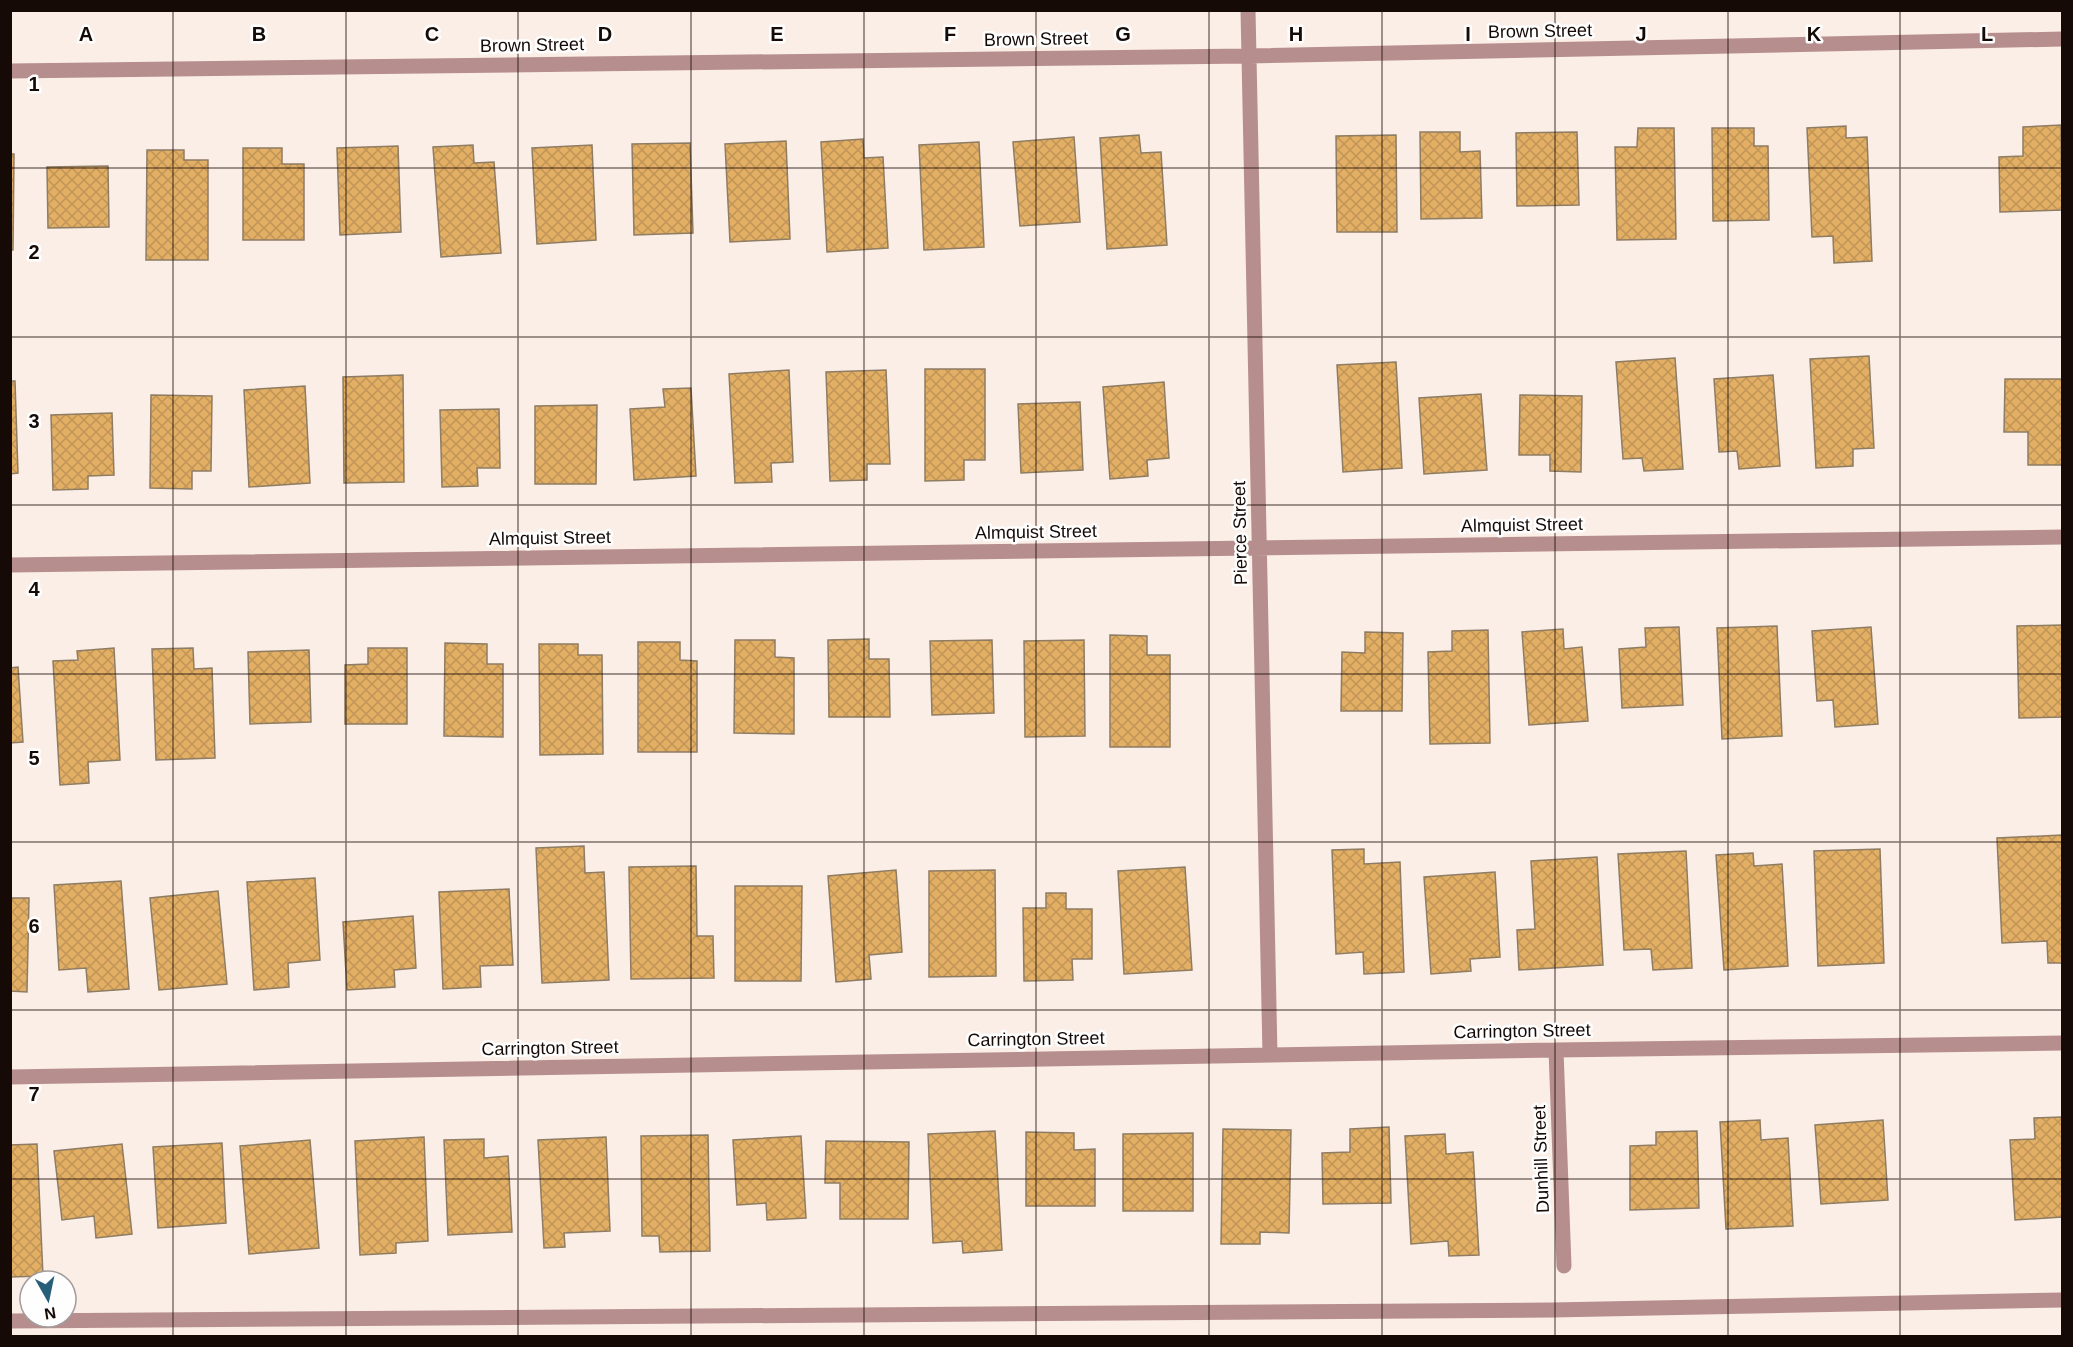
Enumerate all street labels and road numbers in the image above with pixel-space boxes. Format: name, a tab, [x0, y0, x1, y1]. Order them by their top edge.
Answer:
street label: Brown Street	[1488, 20, 1592, 42]
street label: Brown Street	[984, 28, 1088, 50]
street label: Brown Street	[480, 34, 584, 56]
street label: Pierce Street	[1229, 481, 1251, 585]
street label: Almquist Street	[1461, 514, 1583, 536]
street label: Almquist Street	[975, 521, 1097, 543]
street label: Almquist Street	[489, 527, 611, 549]
street label: Carrington Street	[1453, 1020, 1591, 1042]
street label: Carrington Street	[967, 1028, 1105, 1050]
street label: Carrington Street	[481, 1037, 619, 1059]
street label: Dunhill Street	[1529, 1105, 1553, 1213]

